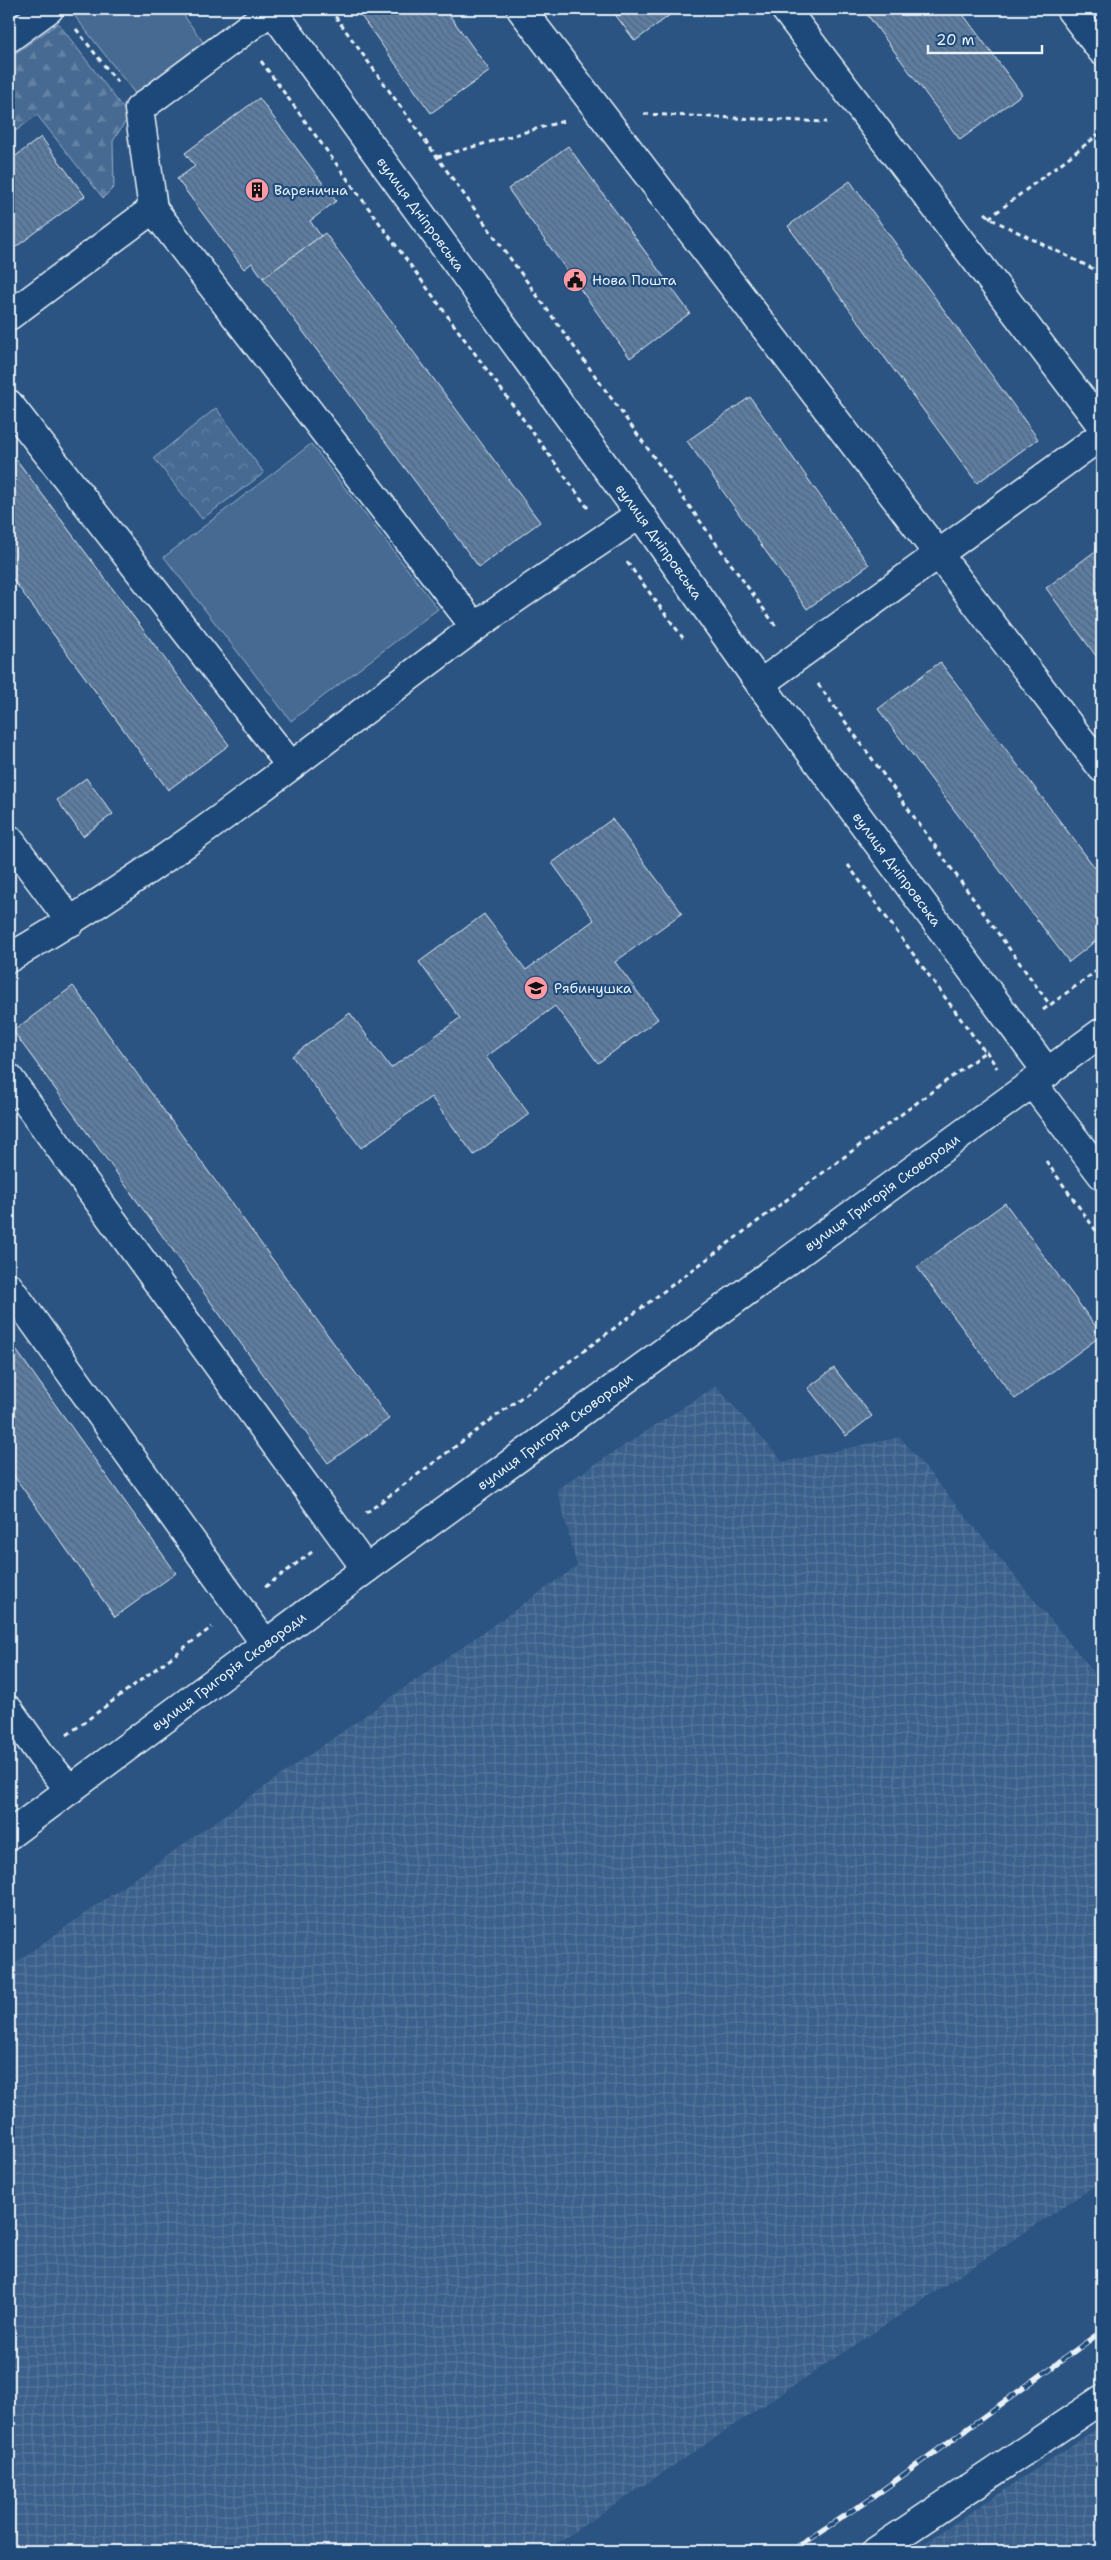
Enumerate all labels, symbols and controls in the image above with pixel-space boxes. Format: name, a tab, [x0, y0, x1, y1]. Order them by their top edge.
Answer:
scale bar	[928, 22, 1042, 54]
text: 20 m	[936, 30, 975, 50]
street label: вулиця Дніпровська	[373, 153, 469, 275]
building icon: Варенична	[244, 177, 270, 203]
place label: Варенична	[274, 181, 348, 199]
public building icon: Нова Пошта	[562, 267, 588, 293]
place label: Нова Пошта	[592, 271, 677, 289]
street label: вулиця Дніпровська	[612, 480, 707, 603]
street label: вулиця Дніпровська	[849, 808, 946, 930]
school or university icon: Рябинушка	[523, 975, 549, 1001]
place label: Рябинушка	[554, 979, 632, 997]
street label: вулиця Григорія Сковороди	[801, 1130, 963, 1255]
street label: вулиця Григорія Сковороди	[474, 1368, 636, 1494]
street label: вулиця Григорія Сковороди	[148, 1608, 310, 1735]

